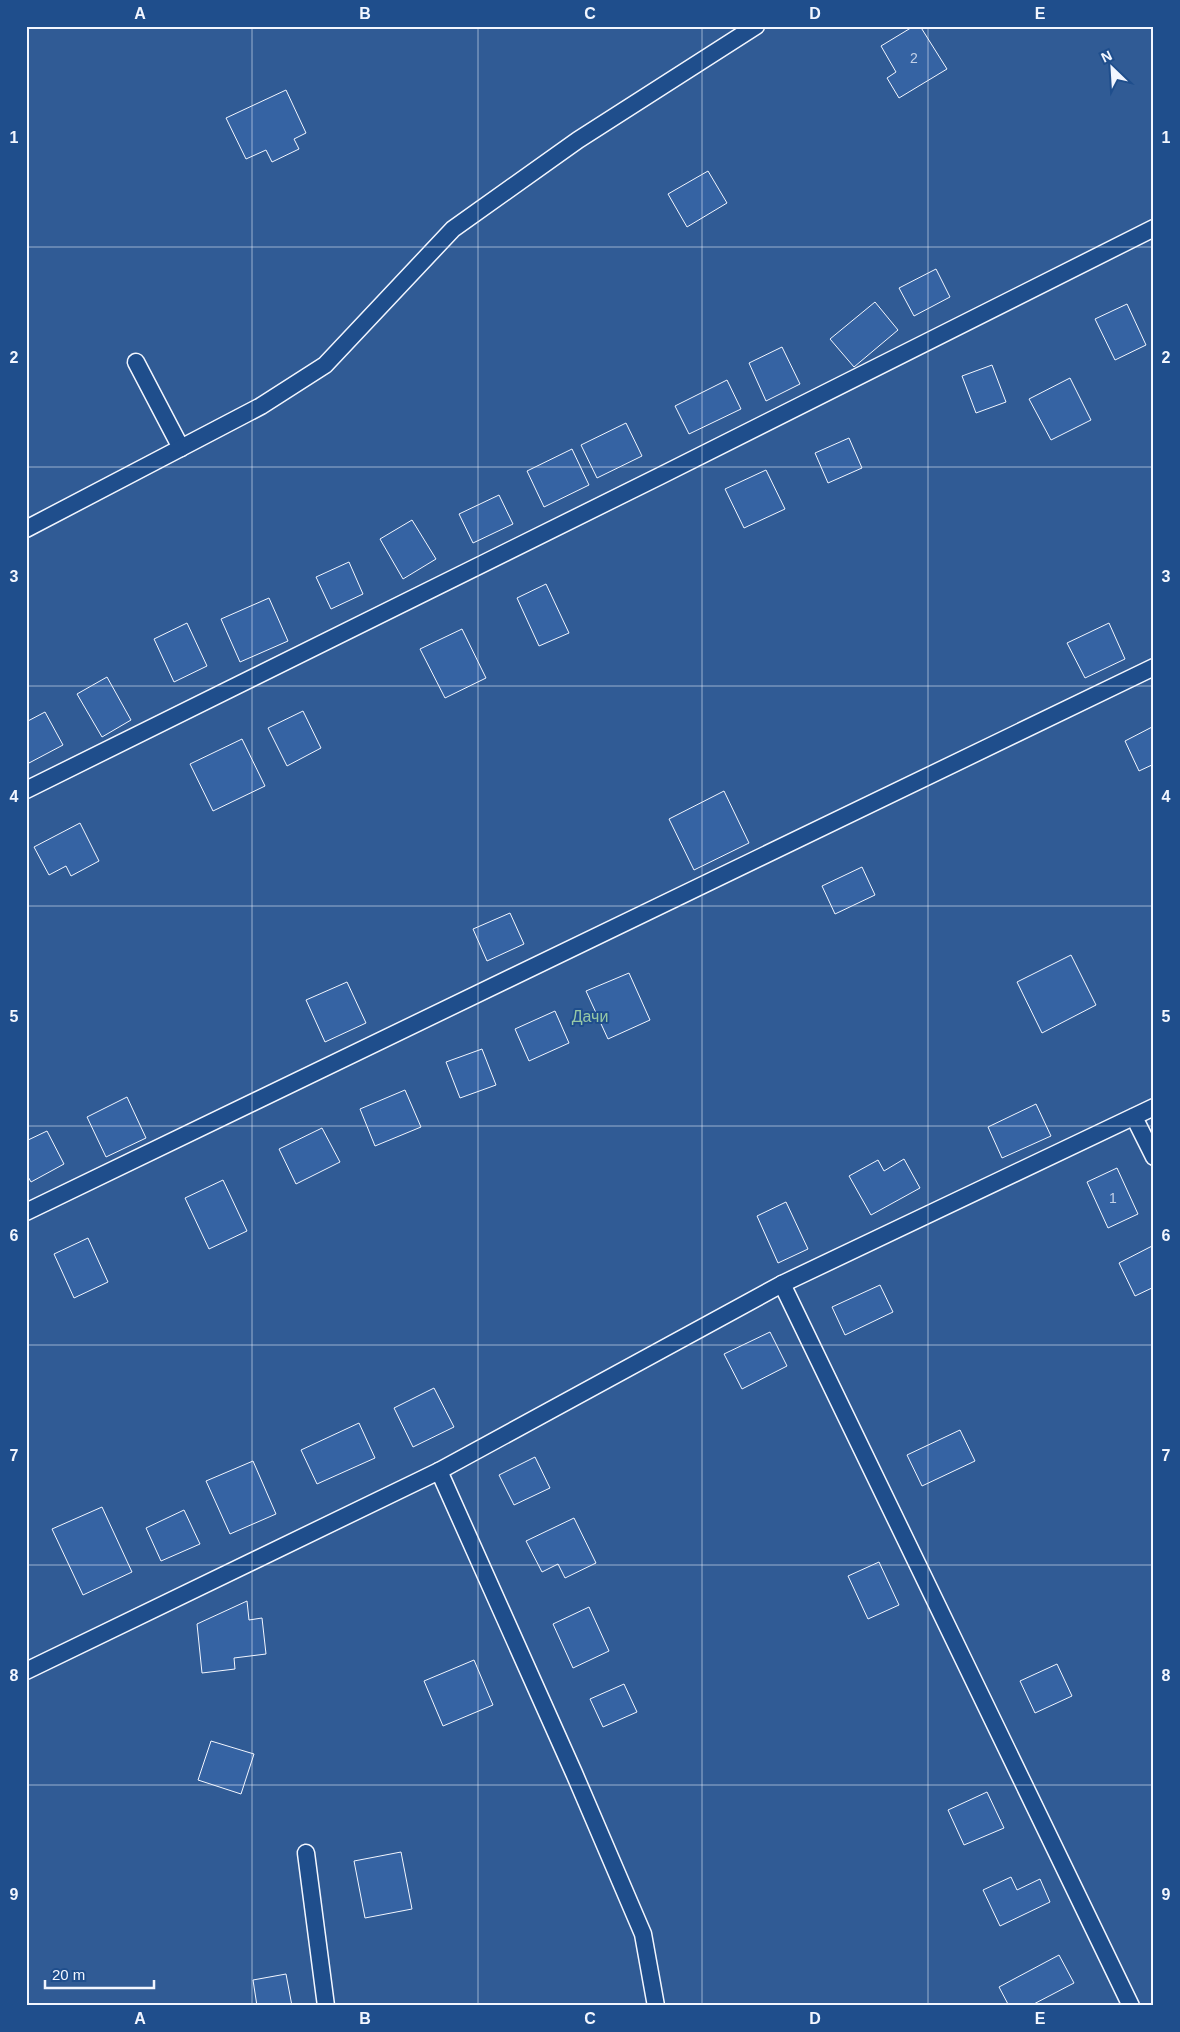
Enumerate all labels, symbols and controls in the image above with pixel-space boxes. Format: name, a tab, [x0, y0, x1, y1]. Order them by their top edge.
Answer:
text: A	[134, 5, 146, 22]
text: B	[359, 5, 371, 22]
text: C	[584, 5, 596, 22]
text: D	[809, 5, 821, 22]
text: E	[1035, 5, 1046, 22]
north arrow	[1088, 42, 1138, 92]
text: N	[1099, 47, 1114, 66]
house number: 2	[910, 50, 918, 66]
text: 1	[10, 129, 19, 146]
text: 1	[1162, 129, 1171, 146]
text: 2	[10, 349, 19, 366]
text: 2	[1162, 349, 1171, 366]
text: 3	[10, 568, 19, 585]
text: 3	[1162, 568, 1171, 585]
text: 4	[10, 788, 19, 805]
text: 4	[1162, 788, 1171, 805]
text: 5	[10, 1008, 19, 1025]
park label: Дачи	[572, 1008, 608, 1025]
text: 5	[1162, 1008, 1171, 1025]
house number: 1	[1109, 1190, 1117, 1206]
text: 6	[10, 1227, 19, 1244]
text: 6	[1162, 1227, 1171, 1244]
text: 7	[10, 1447, 19, 1464]
text: 7	[1162, 1447, 1171, 1464]
text: 8	[10, 1667, 19, 1684]
text: 8	[1162, 1667, 1171, 1684]
text: 9	[10, 1886, 19, 1903]
text: 9	[1162, 1886, 1171, 1903]
scale bar	[45, 1957, 154, 1989]
text: 20 m	[52, 1966, 85, 1983]
text: A	[134, 2010, 146, 2027]
text: B	[359, 2010, 371, 2027]
text: C	[584, 2010, 596, 2027]
text: D	[809, 2010, 821, 2027]
text: E	[1035, 2010, 1046, 2027]

